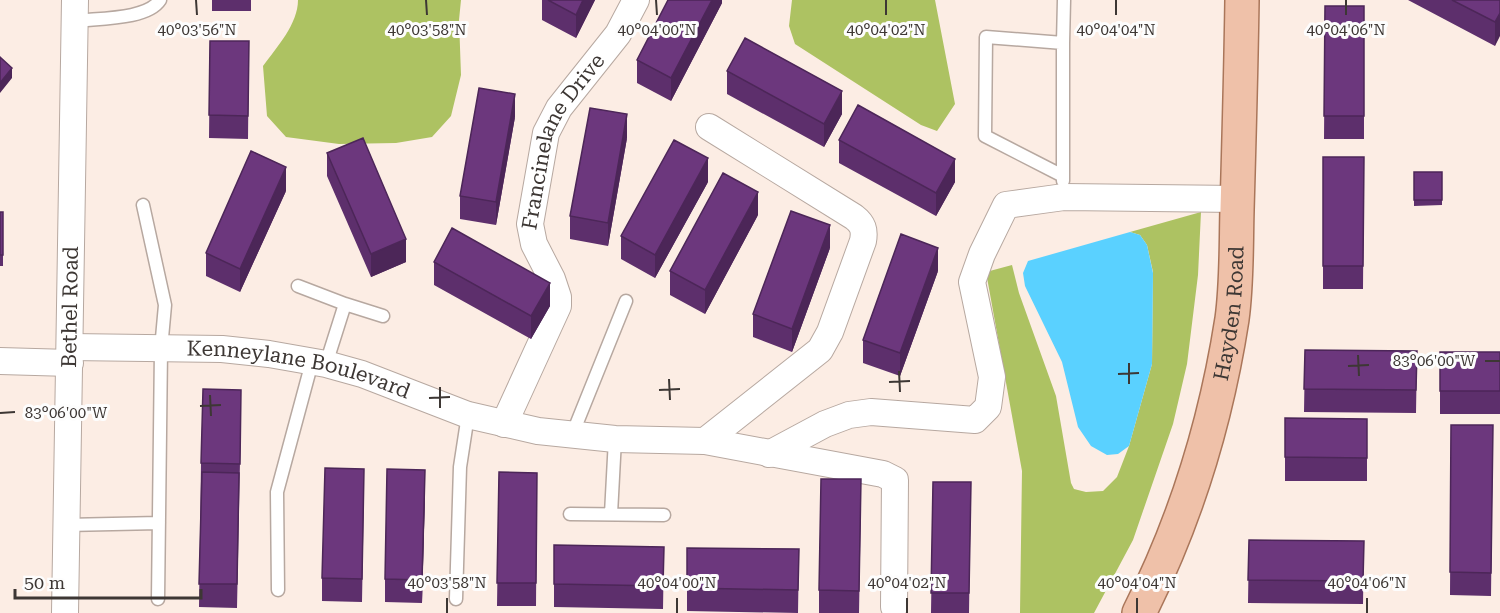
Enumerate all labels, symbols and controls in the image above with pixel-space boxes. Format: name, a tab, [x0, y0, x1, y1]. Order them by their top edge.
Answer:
text: 40°03'56"N	[157, 21, 237, 39]
text: 40°03'58"N	[387, 21, 467, 39]
text: 40°04'00"N	[617, 21, 697, 39]
text: 40°04'02"N	[846, 21, 926, 39]
text: 40°04'04"N	[1076, 21, 1156, 39]
text: 40°04'06"N	[1306, 21, 1386, 39]
street label: Francinelane Drive	[517, 49, 610, 232]
street label: Bethel Road	[57, 245, 83, 368]
street label: Hayden Road	[1209, 245, 1248, 383]
street label: Kenneylane Boulevard	[187, 337, 414, 404]
text: 83°06'00"W	[1393, 352, 1476, 370]
text: 83°06'00"W	[25, 404, 108, 422]
scale bar	[15, 562, 201, 600]
text: 50 m	[24, 572, 65, 593]
text: 40°03'58"N	[407, 574, 487, 592]
text: 40°04'00"N	[637, 574, 717, 592]
text: 40°04'02"N	[867, 574, 947, 592]
text: 40°04'04"N	[1097, 574, 1177, 592]
text: 40°04'06"N	[1327, 574, 1407, 592]

